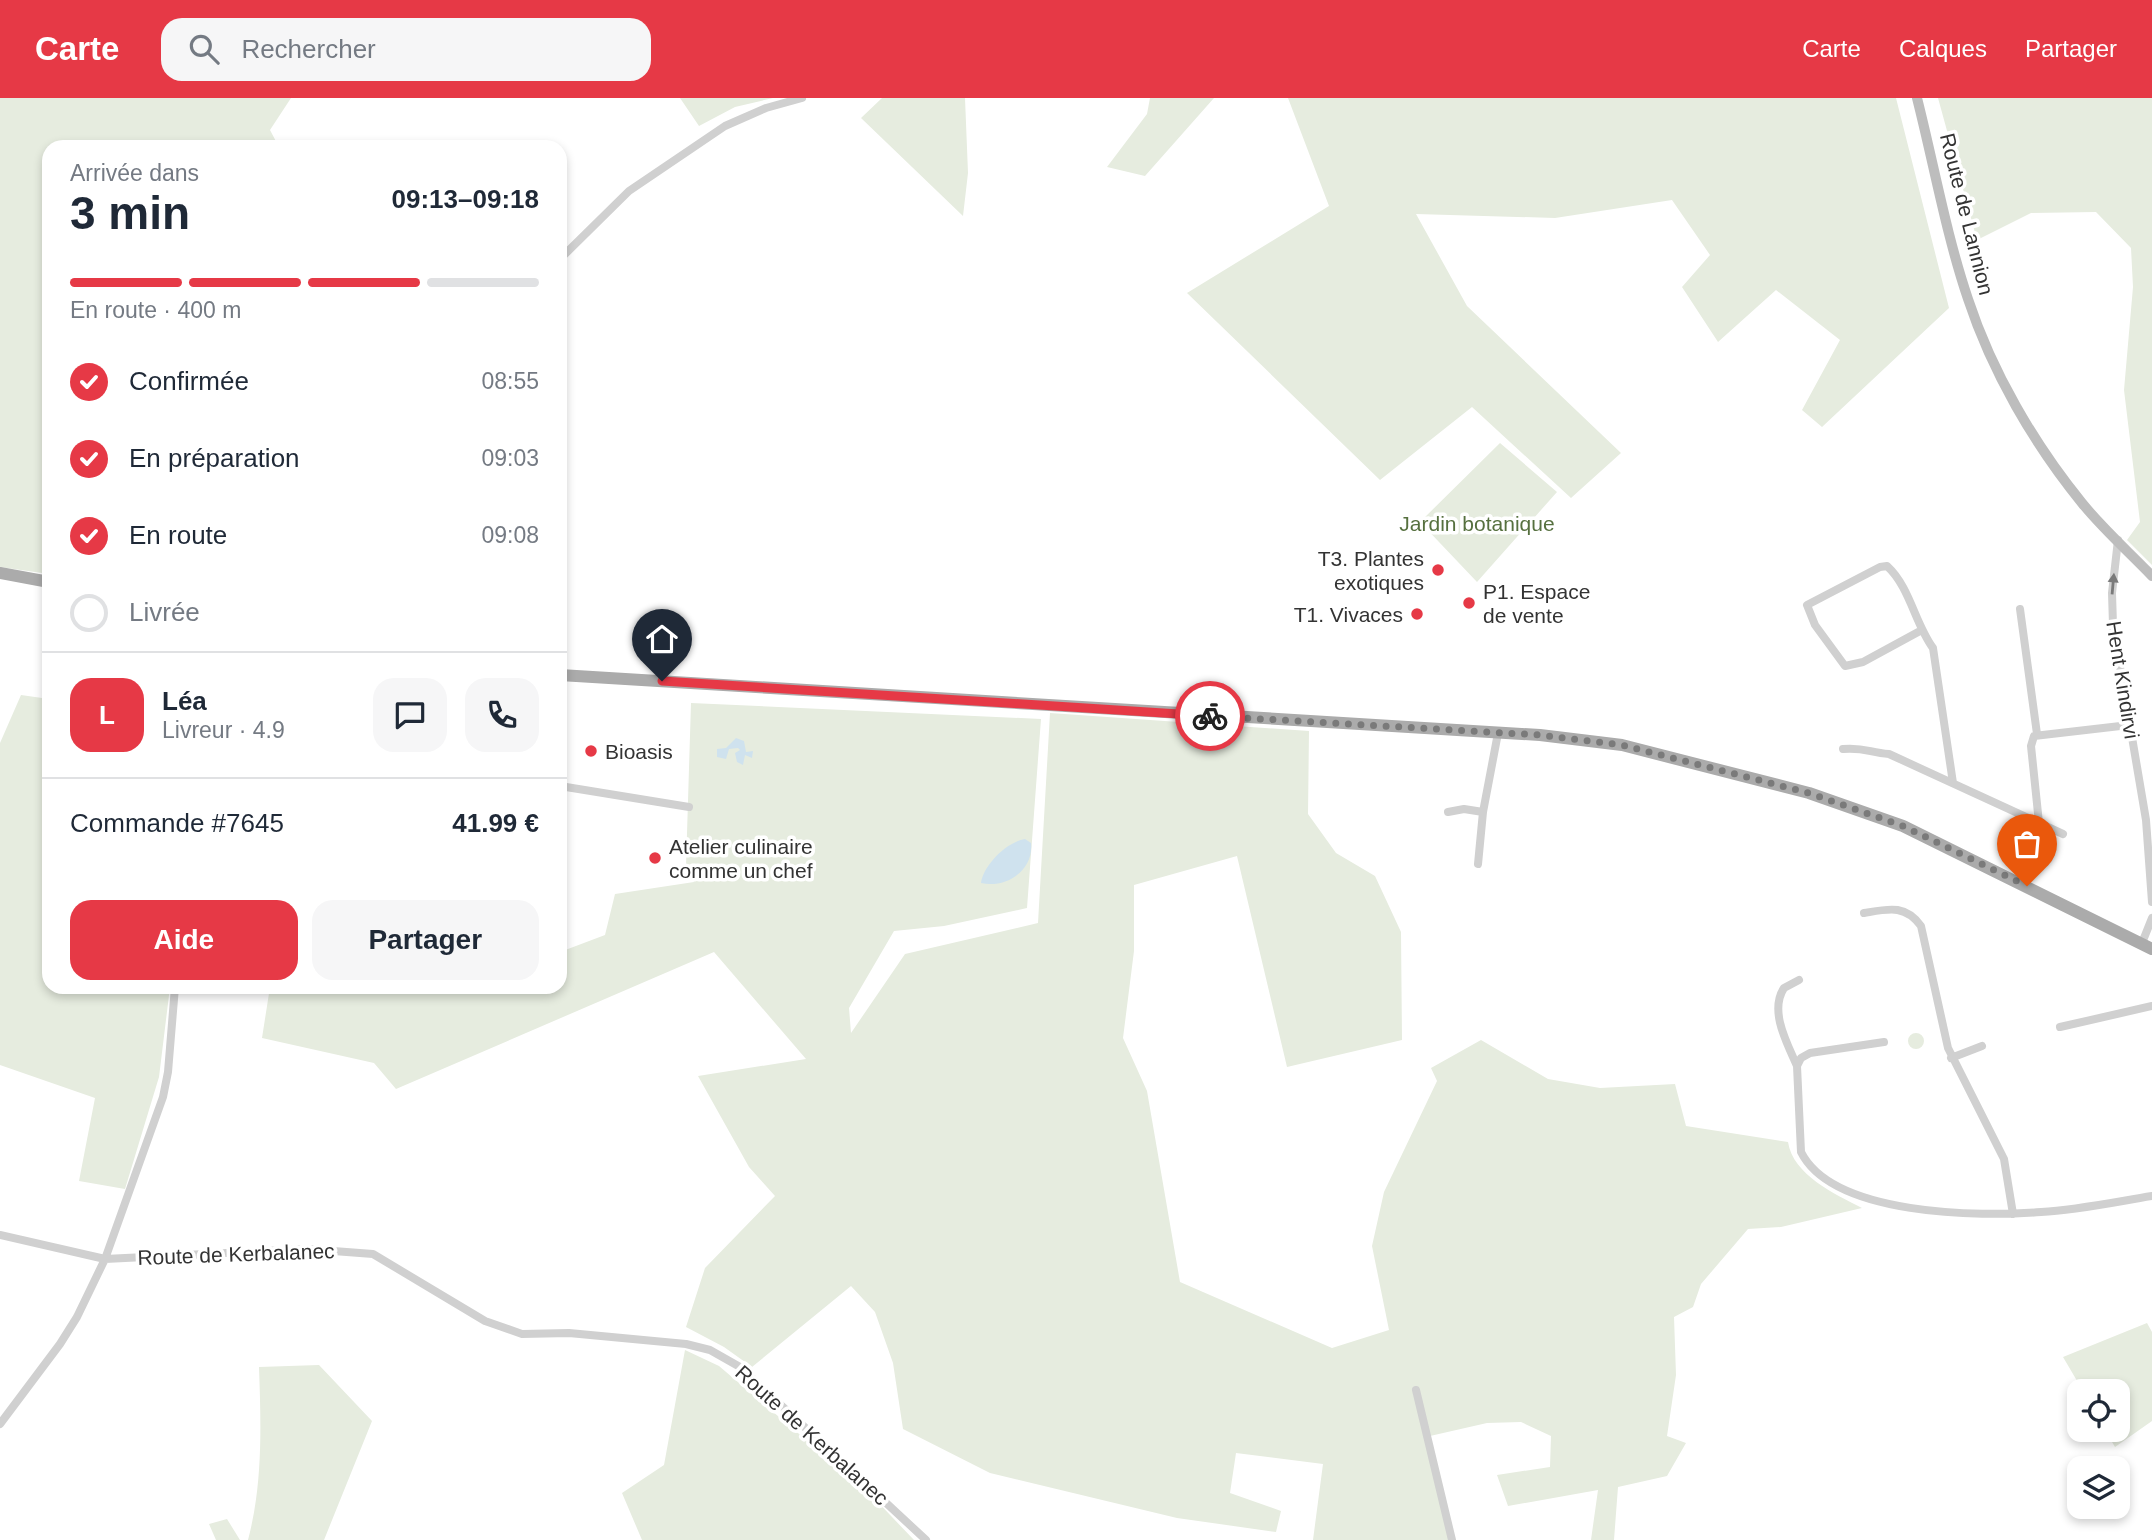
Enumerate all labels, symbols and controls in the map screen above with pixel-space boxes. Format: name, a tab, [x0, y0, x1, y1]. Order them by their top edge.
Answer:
search box	[161, 18, 651, 81]
text: Carte	[35, 30, 119, 67]
icon: search	[185, 30, 223, 68]
text: Rechercher	[241, 34, 376, 64]
text: Carte	[1802, 35, 1861, 62]
text: Calques	[1899, 35, 1987, 62]
text: Partager	[2025, 35, 2117, 62]
street label: Route de Lannion	[1936, 131, 1998, 297]
text: Arrivée dans	[70, 160, 199, 186]
text: 09:13–09:18	[392, 184, 539, 214]
text: 3 min	[70, 187, 190, 239]
text: En route · 400 m	[70, 297, 241, 323]
icon: check	[70, 363, 108, 401]
text: Confirmée	[129, 366, 249, 396]
text: 08:55	[481, 368, 539, 394]
icon: check	[70, 440, 108, 478]
text: En préparation	[129, 443, 300, 473]
text: 09:03	[481, 445, 539, 471]
park label: Jardin botanique	[1399, 512, 1555, 535]
icon: check	[70, 517, 108, 555]
text: En route	[129, 520, 227, 550]
text: 09:08	[481, 522, 539, 548]
place label: T3. Plantes exotiques	[1318, 547, 1424, 594]
marker: T3. Plantes exotiques	[1430, 562, 1446, 578]
one-way arrow	[2108, 573, 2119, 595]
place label: P1. Espace de vente	[1483, 580, 1590, 627]
marker: P1. Espace de vente	[1461, 595, 1477, 611]
text: Livrée	[129, 597, 200, 627]
place label: T1. Vivaces	[1294, 603, 1403, 626]
marker: T1. Vivaces	[1409, 606, 1425, 622]
pin	[632, 609, 692, 681]
street label: Hent Kindirvi	[2102, 619, 2144, 741]
icon: home	[643, 620, 681, 658]
button: chat	[373, 678, 447, 752]
button: phone	[465, 678, 539, 752]
courier	[1175, 681, 1245, 751]
text: Léa	[162, 686, 207, 716]
icon: bike	[1191, 697, 1229, 735]
text: L	[99, 700, 115, 730]
text: Livreur · 4.9	[162, 717, 285, 743]
place label: Bioasis	[605, 740, 673, 763]
marker: Bioasis	[583, 743, 599, 759]
text: Commande #7645	[70, 808, 284, 838]
text: 41.99 €	[452, 808, 539, 838]
pin	[1997, 814, 2057, 886]
icon: bag	[2008, 825, 2046, 863]
place label: Atelier culinaire comme un chef	[669, 835, 813, 882]
marker: Atelier culinaire comme un chef	[647, 850, 663, 866]
button: Aide	[70, 900, 298, 980]
button: Partager	[312, 900, 539, 980]
street label: Route de Kerbalanec	[137, 1239, 335, 1269]
street label: Route de Kerbalanec	[731, 1360, 893, 1510]
map controls	[2067, 1379, 2130, 1519]
button: locate	[2067, 1379, 2130, 1442]
button: layers	[2067, 1456, 2130, 1519]

